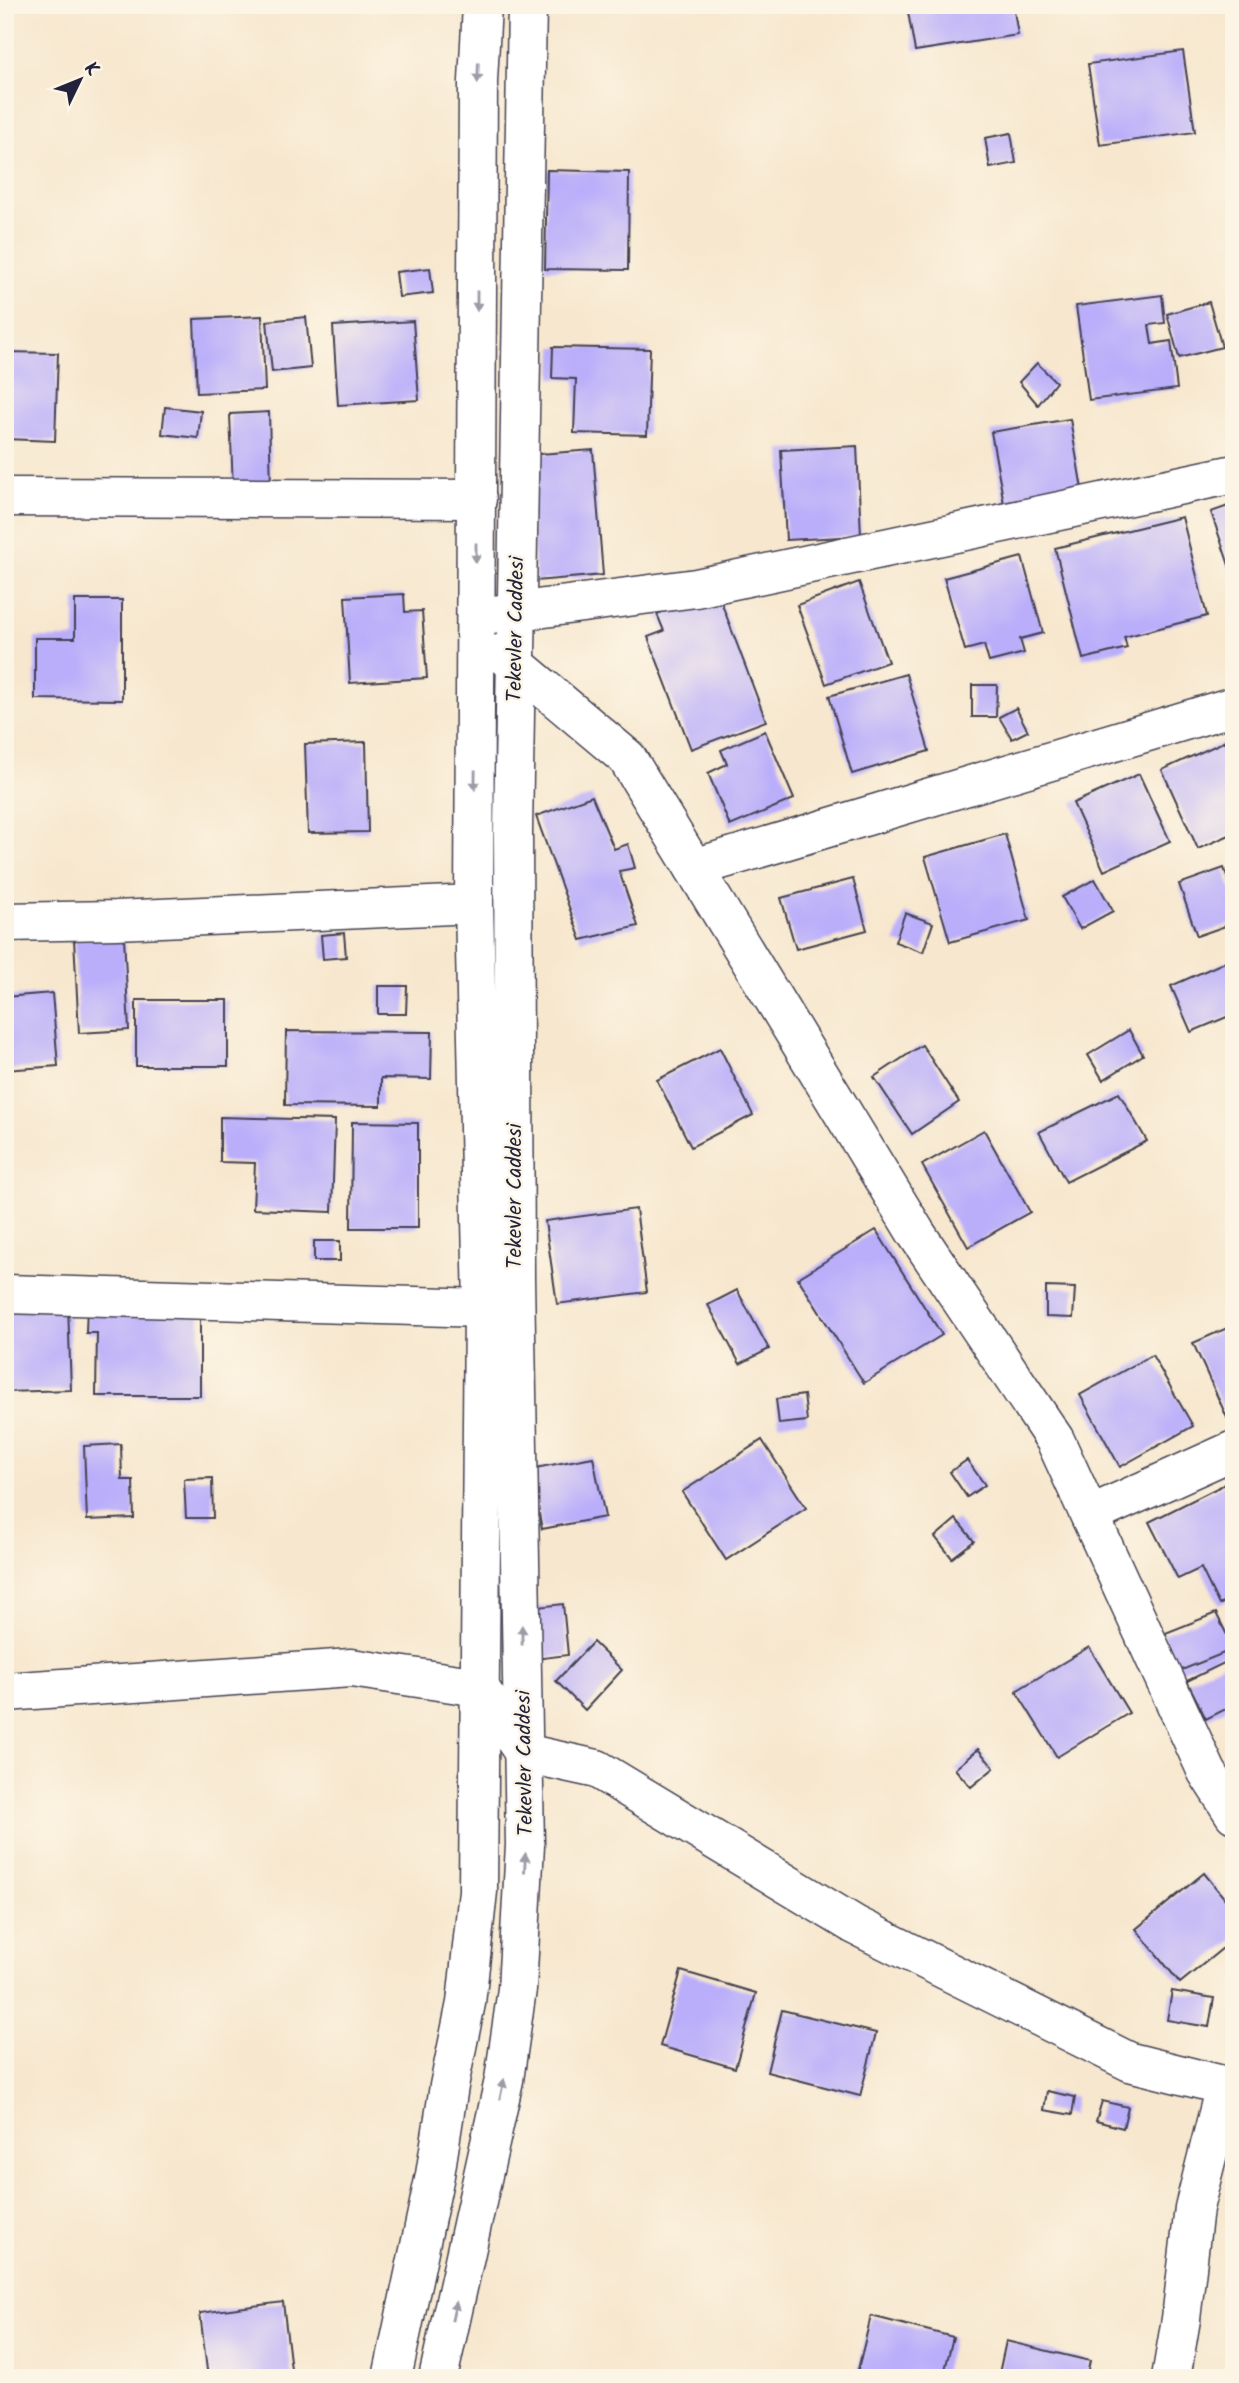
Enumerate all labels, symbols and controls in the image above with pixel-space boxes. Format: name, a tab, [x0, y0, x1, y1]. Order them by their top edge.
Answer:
north arrow	[46, 46, 116, 116]
text: K	[76, 55, 106, 84]
one-way arrow	[473, 63, 484, 85]
one-way arrow	[471, 290, 483, 312]
one-way arrow	[470, 542, 482, 564]
street label: Tekevler Caddesi	[499, 555, 534, 702]
one-way arrow	[469, 770, 481, 792]
street label: Tekevler Caddesi	[499, 1122, 532, 1269]
one-way arrow	[516, 1624, 527, 1646]
street label: Tekevler Caddesi	[508, 1689, 543, 1836]
one-way arrow	[519, 1852, 530, 1874]
one-way arrow	[496, 2078, 507, 2100]
one-way arrow	[448, 2300, 459, 2322]

